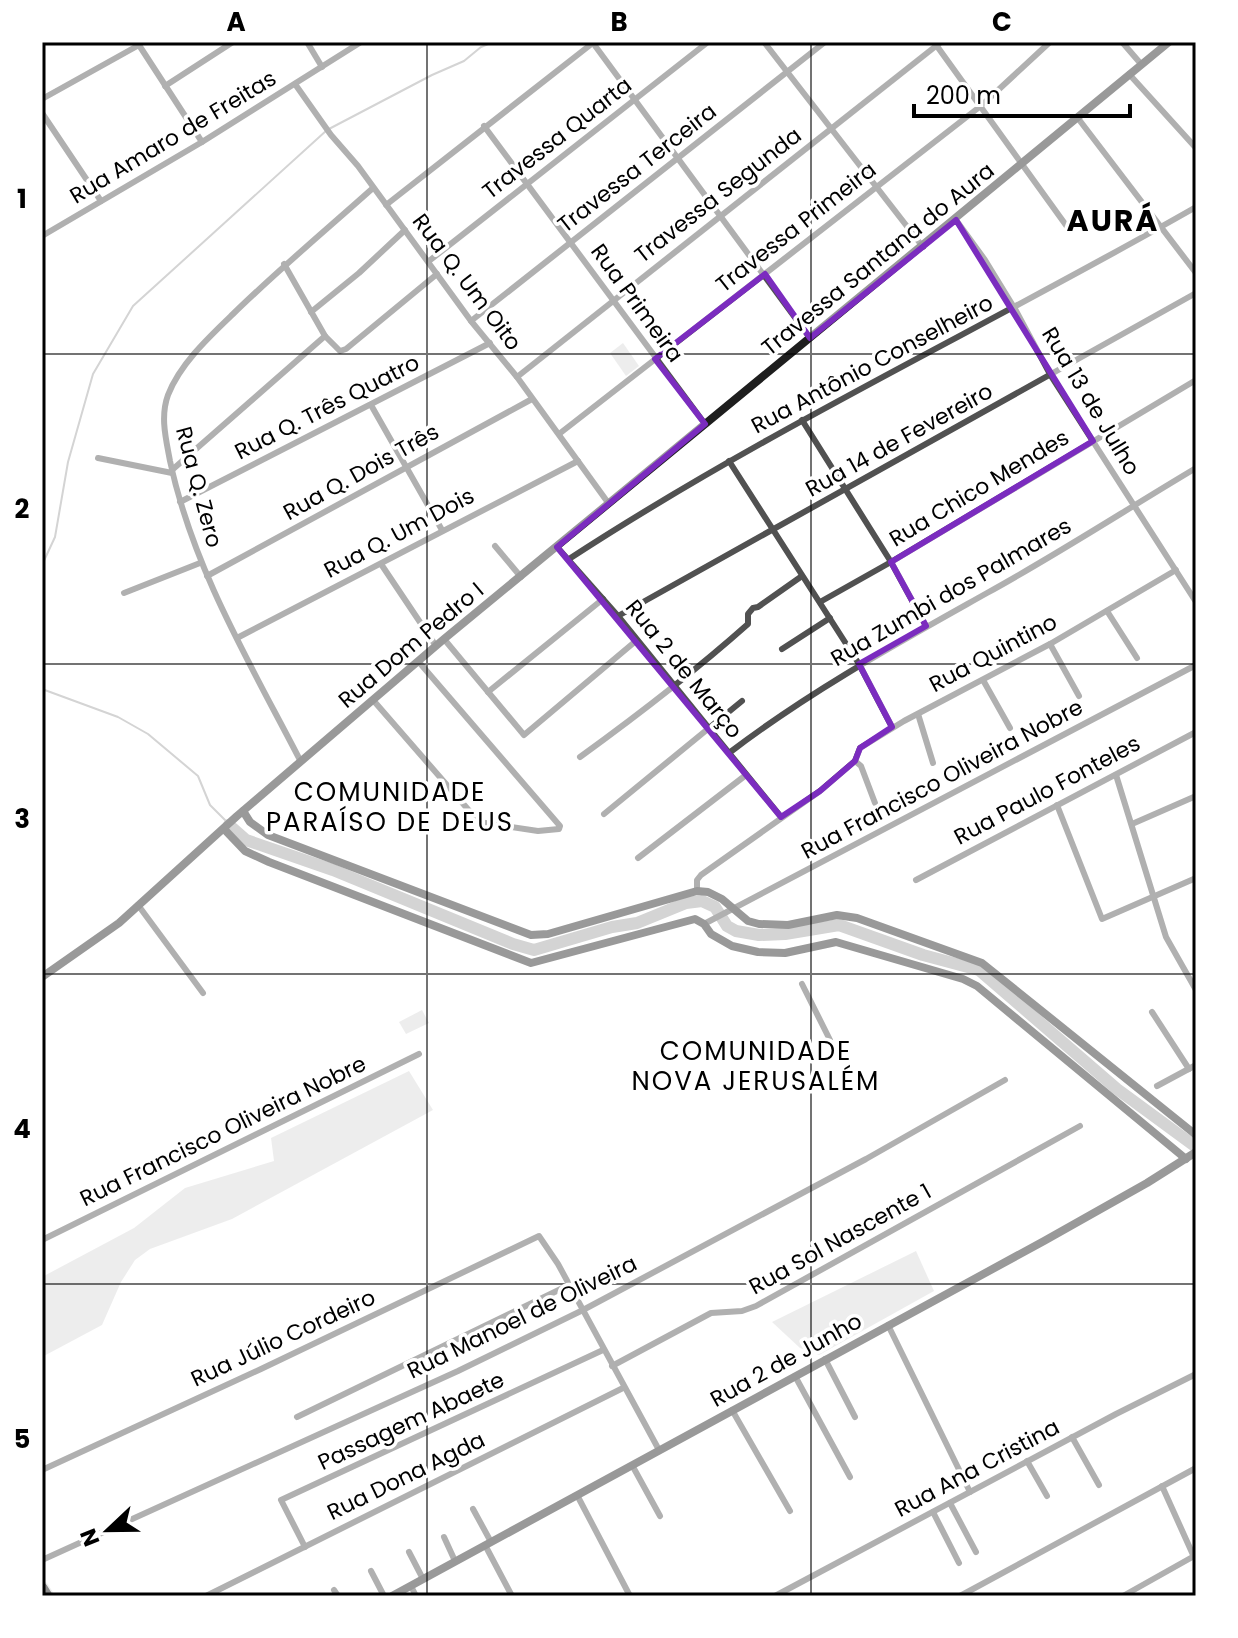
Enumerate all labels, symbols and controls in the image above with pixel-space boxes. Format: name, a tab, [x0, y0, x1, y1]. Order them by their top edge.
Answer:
text: A	[226, 4, 246, 40]
text: B	[610, 4, 628, 40]
text: C	[992, 4, 1012, 40]
street label: Rua Amaro de Freitas	[64, 63, 282, 211]
scale bar	[914, 68, 1130, 118]
street label: Travessa Quarta	[476, 70, 638, 206]
text: 200 m	[926, 79, 1001, 112]
street label: Travessa Terceira	[551, 96, 723, 240]
street label: Travessa Segunda	[628, 120, 808, 270]
street label: Travessa Primeira	[709, 155, 883, 299]
street label: Travessa Santana do Aura	[755, 155, 1001, 363]
text: 1	[17, 181, 27, 217]
district label: AURÁ	[1067, 199, 1159, 242]
street label: Rua Q. Um Oito	[405, 207, 529, 357]
street label: Rua Primeira	[584, 238, 690, 368]
street label: Rua Antônio Conselheiro	[746, 287, 998, 441]
street label: Rua 13 de Julho	[1035, 321, 1147, 481]
street label: Rua Q. Três Quatro	[229, 347, 425, 467]
street label: Rua 14 de Fevereiro	[800, 376, 998, 504]
street label: Rua Q. Dois Três	[278, 416, 444, 528]
street label: Rua Chico Mendes	[883, 422, 1075, 554]
street label: Rua Q. Zero	[168, 423, 230, 551]
street label: Rua Q. Um Dois	[318, 480, 480, 586]
text: 2	[15, 491, 30, 527]
street label: Rua Zumbi dos Palmares	[825, 510, 1077, 674]
street label: Rua Dom Pedro I	[332, 575, 490, 715]
street label: Rua 2 de Março	[618, 593, 750, 745]
street label: Rua Quintino	[924, 606, 1062, 700]
street label: Rua Francisco Oliveira Nobre	[796, 691, 1088, 867]
street label: Rua Paulo Fonteles	[948, 728, 1146, 852]
district label: COMUNIDADE PARAÍSO DE DEUS	[266, 774, 514, 840]
text: 3	[14, 801, 30, 837]
district label: COMUNIDADE NOVA JERUSALÉM	[632, 1033, 880, 1099]
street label: Rua Francisco Oliveira Nobre	[75, 1048, 371, 1214]
text: 4	[13, 1111, 31, 1147]
street label: Rua Sol Nascente 1	[743, 1176, 937, 1302]
street label: Rua Manoel de Oliveira	[402, 1248, 642, 1386]
street label: Rua Júlio Cordeiro	[186, 1282, 380, 1394]
street label: Rua 2 de Junho	[705, 1305, 867, 1415]
street label: Passagem Abaete	[313, 1364, 509, 1478]
street label: Rua Ana Cristina	[889, 1412, 1065, 1524]
text: 5	[14, 1421, 30, 1457]
street label: Rua Dona Agda	[322, 1424, 490, 1528]
north arrow	[68, 1490, 148, 1570]
text: N	[72, 1524, 107, 1551]

